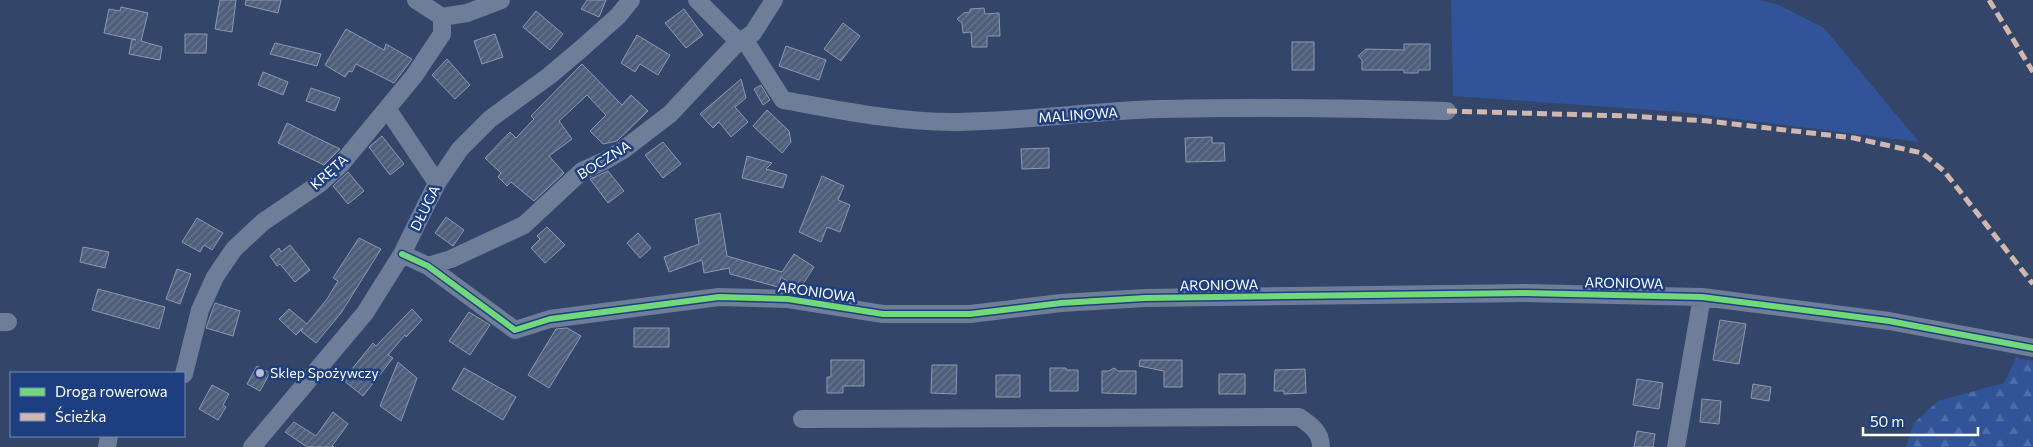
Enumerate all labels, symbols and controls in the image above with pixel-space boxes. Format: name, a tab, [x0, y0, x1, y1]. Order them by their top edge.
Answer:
street label: MALINOWA	[1038, 103, 1119, 126]
street label: BOCZNA	[574, 136, 634, 183]
street label: KRĘTA	[306, 150, 351, 193]
street label: DŁUGA	[406, 182, 443, 233]
street label: ARONIOWA	[1584, 273, 1664, 292]
street label: ARONIOWA	[1179, 275, 1259, 294]
street label: ARONIOWA	[777, 278, 858, 305]
place label: Sklep Spożywczy	[270, 364, 379, 381]
marker: Sklep Spożywczy	[254, 367, 266, 379]
legend	[10, 372, 185, 437]
text: Droga rowerowa	[55, 382, 168, 400]
scale bar	[1863, 404, 1978, 436]
text: Ścieżka	[55, 406, 106, 425]
text: 50 m	[1870, 412, 1904, 430]

